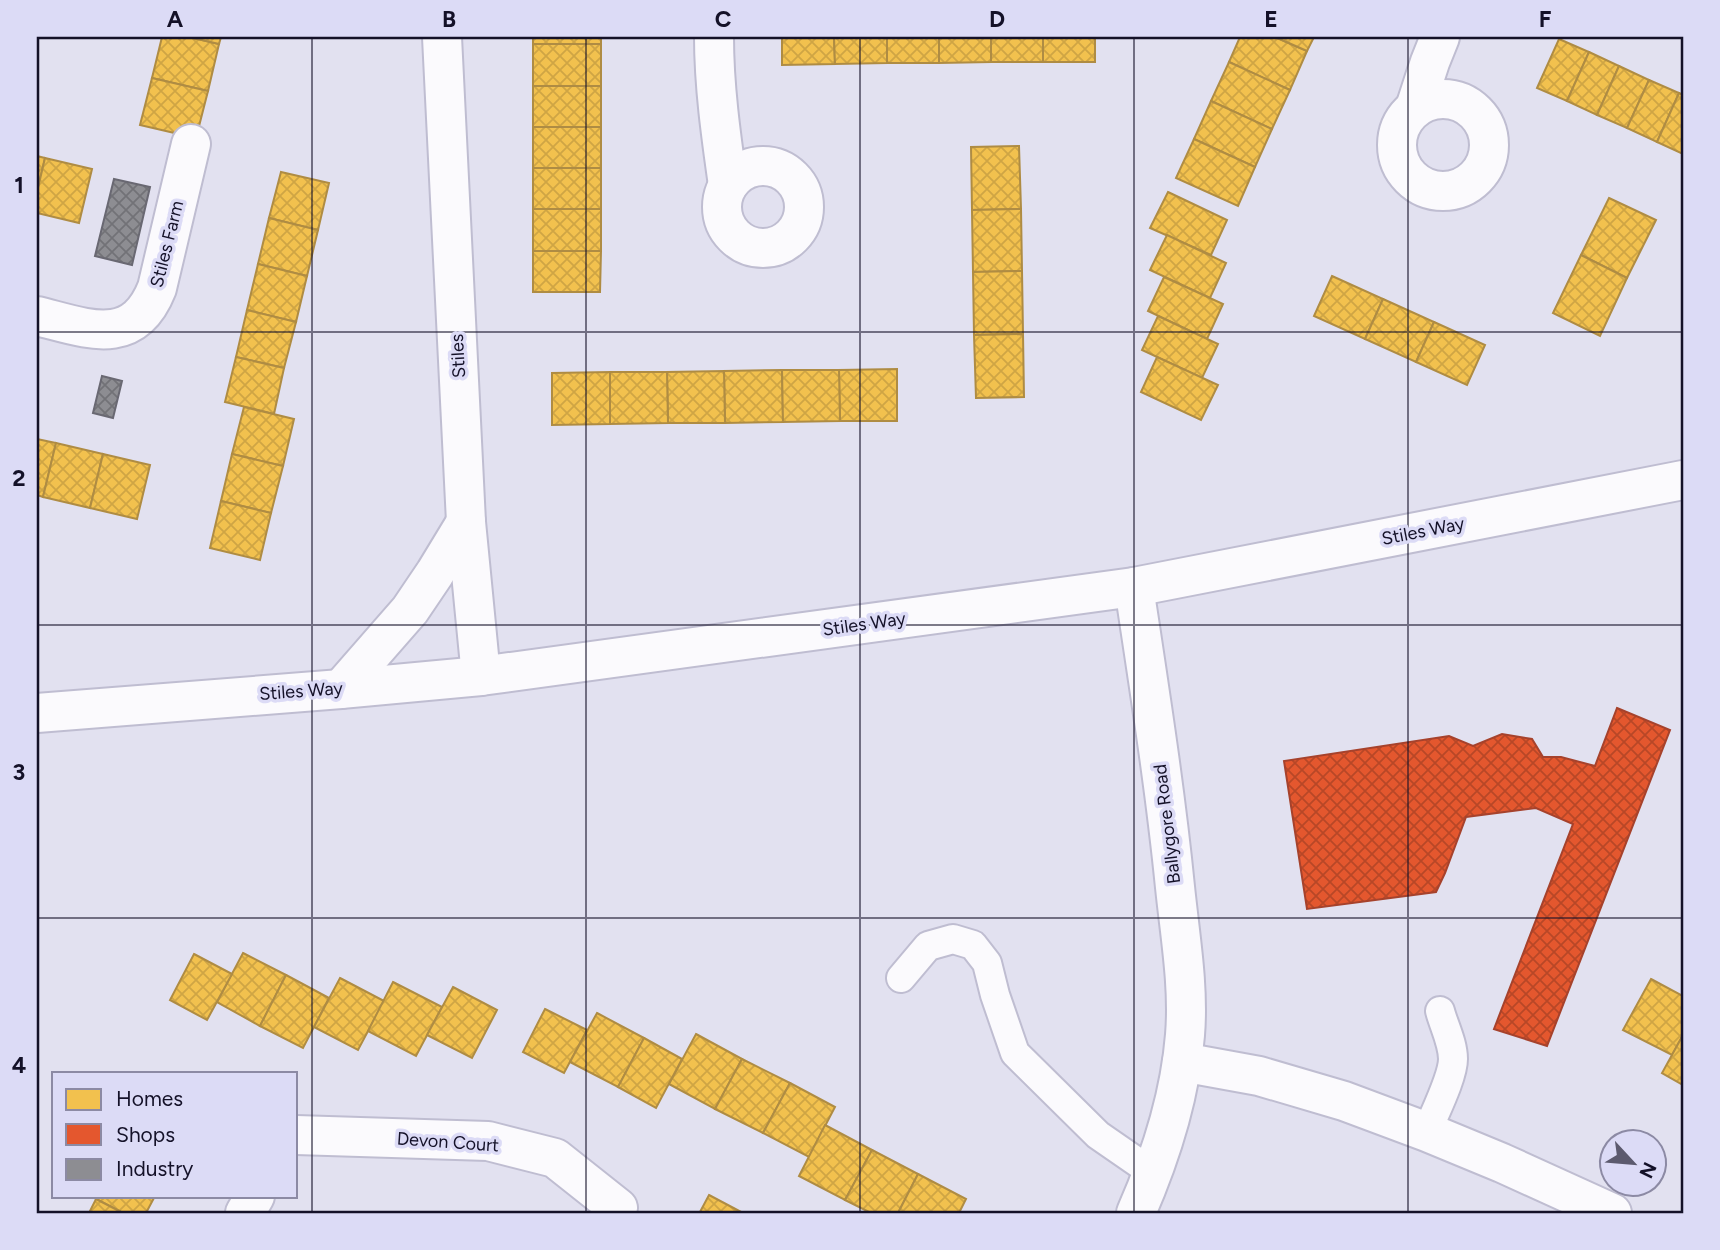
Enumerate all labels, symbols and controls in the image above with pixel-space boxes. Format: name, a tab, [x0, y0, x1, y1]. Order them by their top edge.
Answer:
text: A	[167, 5, 184, 33]
text: B	[442, 5, 456, 33]
text: C	[715, 5, 732, 33]
text: D	[989, 5, 1005, 33]
text: E	[1264, 5, 1278, 33]
text: F	[1539, 5, 1552, 33]
text: 1	[14, 171, 24, 199]
street label: Stiles Farm	[146, 198, 188, 290]
street label: Stiles	[446, 333, 470, 379]
text: 2	[12, 464, 26, 492]
street label: Stiles Way	[1380, 512, 1467, 550]
street label: Stiles Way	[821, 607, 908, 641]
street label: Stiles Way	[258, 677, 344, 705]
text: 3	[13, 758, 25, 786]
street label: Ballygore Road	[1149, 763, 1185, 885]
text: 4	[12, 1051, 26, 1079]
legend	[52, 1072, 298, 1198]
text: Homes	[116, 1086, 183, 1111]
text: Shops	[116, 1122, 175, 1147]
street label: Devon Court	[396, 1127, 500, 1157]
north arrow	[1598, 1128, 1668, 1198]
text: Industry	[116, 1156, 193, 1181]
text: N	[1634, 1159, 1661, 1182]

